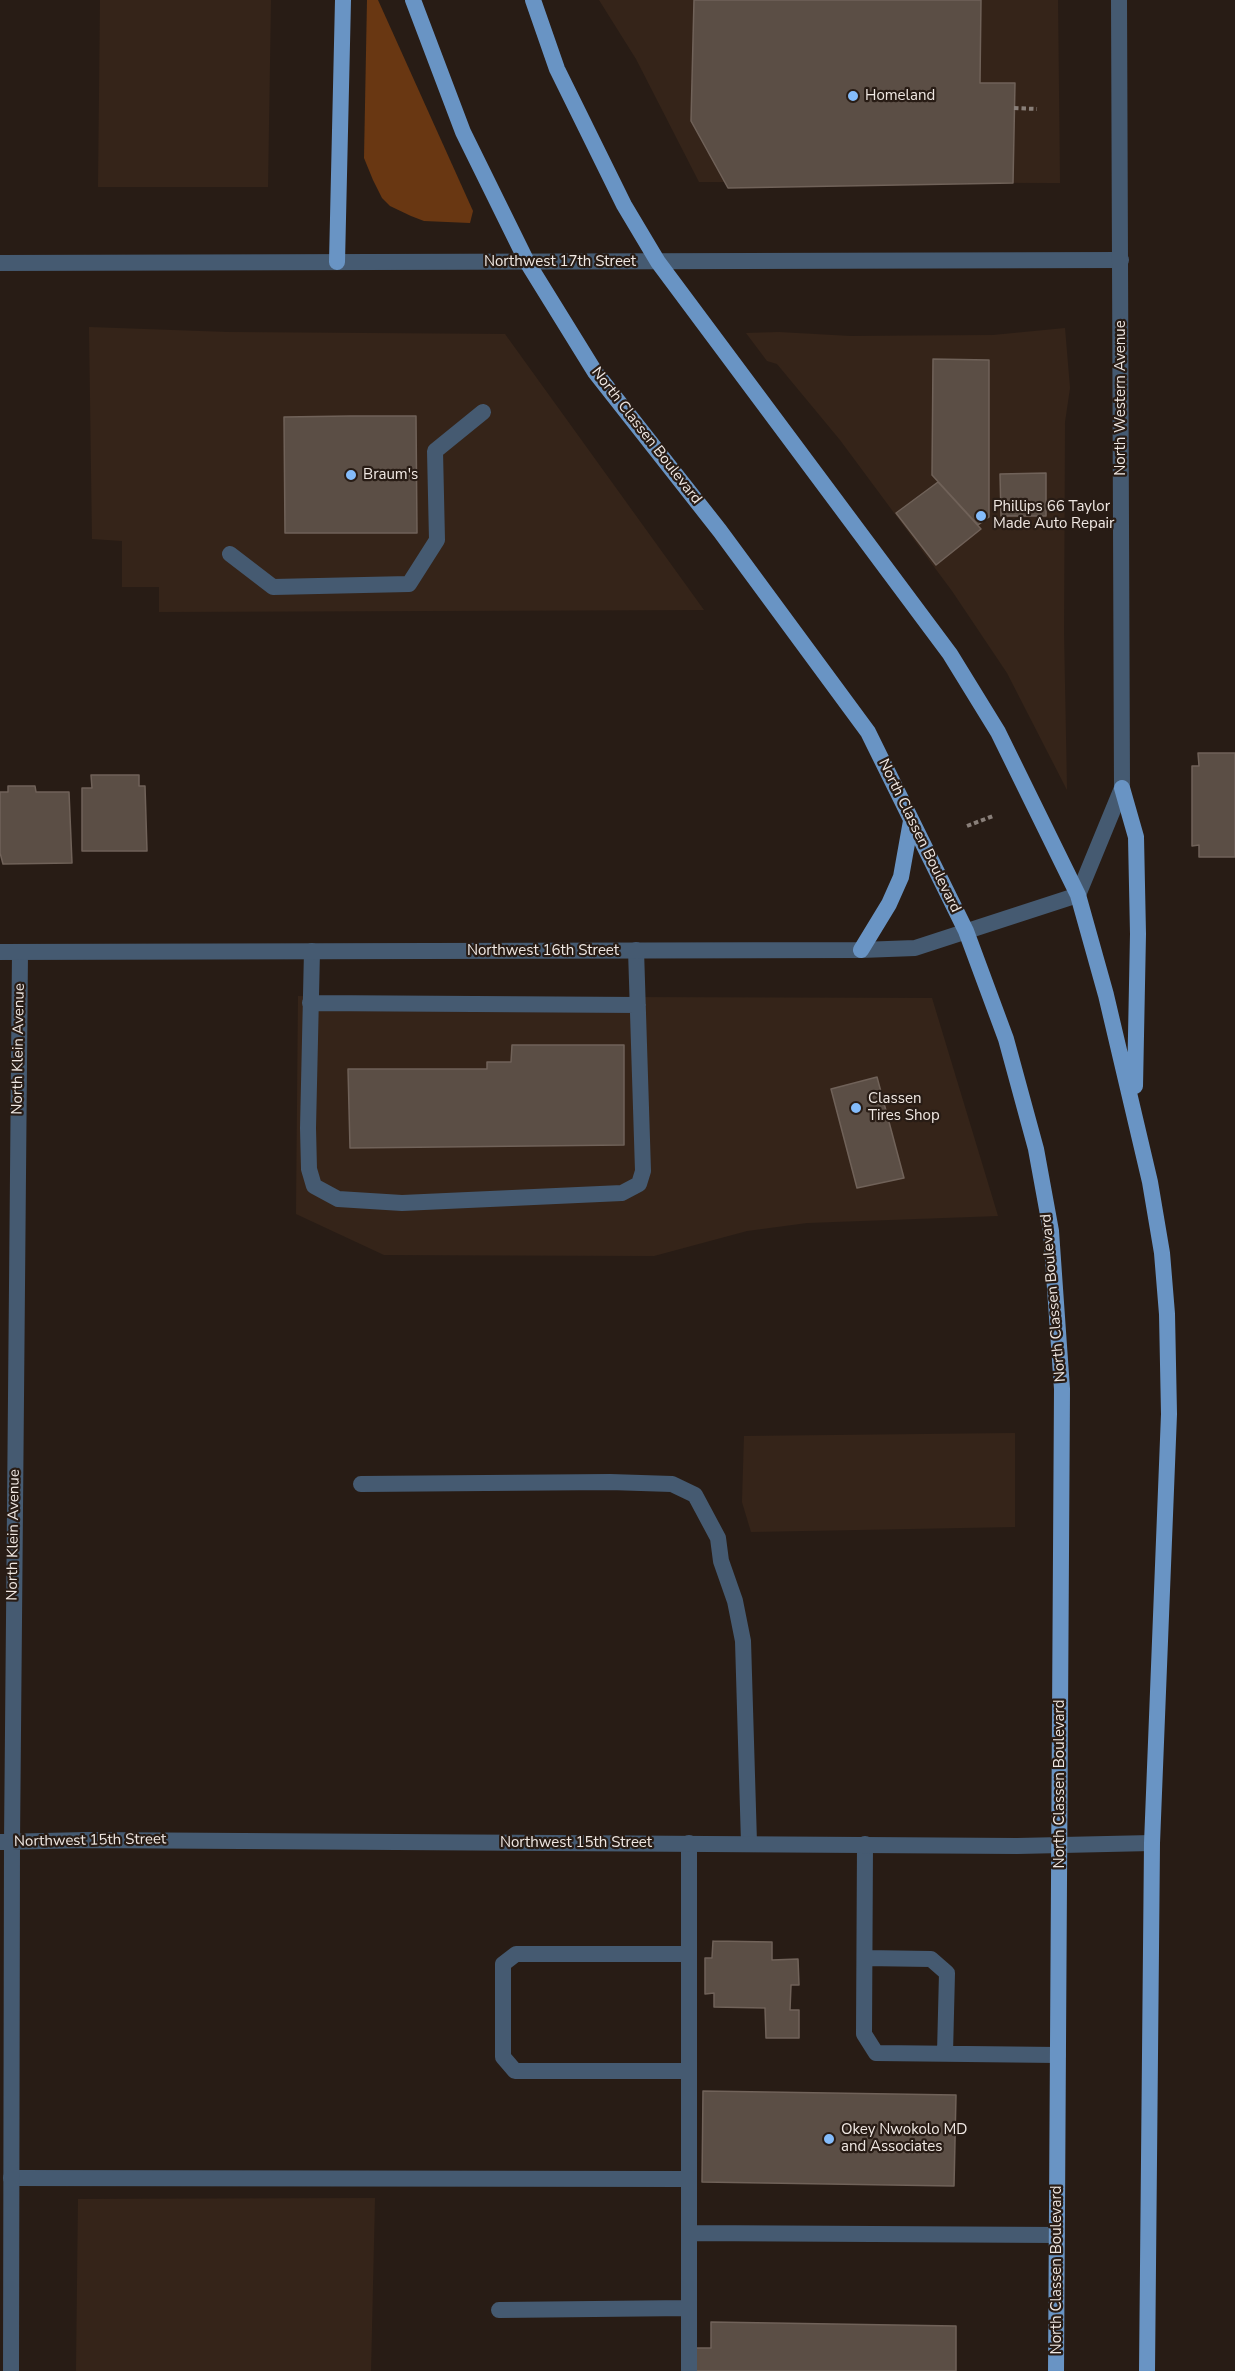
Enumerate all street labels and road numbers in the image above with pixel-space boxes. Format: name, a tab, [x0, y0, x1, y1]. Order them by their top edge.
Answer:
street label: Northwest 17th Street	[484, 253, 636, 271]
street label: North Western Avenue	[1112, 320, 1130, 476]
street label: North Classen Boulevard	[587, 364, 705, 508]
street label: North Classen Boulevard	[874, 756, 964, 916]
street label: Northwest 16th Street	[467, 942, 619, 960]
street label: North Klein Avenue	[9, 983, 29, 1115]
street label: North Classen Boulevard	[1038, 1213, 1070, 1383]
street label: North Klein Avenue	[4, 1469, 24, 1601]
street label: North Classen Boulevard	[1051, 1700, 1069, 1868]
street label: Northwest 15th Street	[14, 1831, 166, 1851]
street label: Northwest 15th Street	[500, 1834, 652, 1852]
street label: North Classen Boulevard	[1048, 2186, 1066, 2354]

